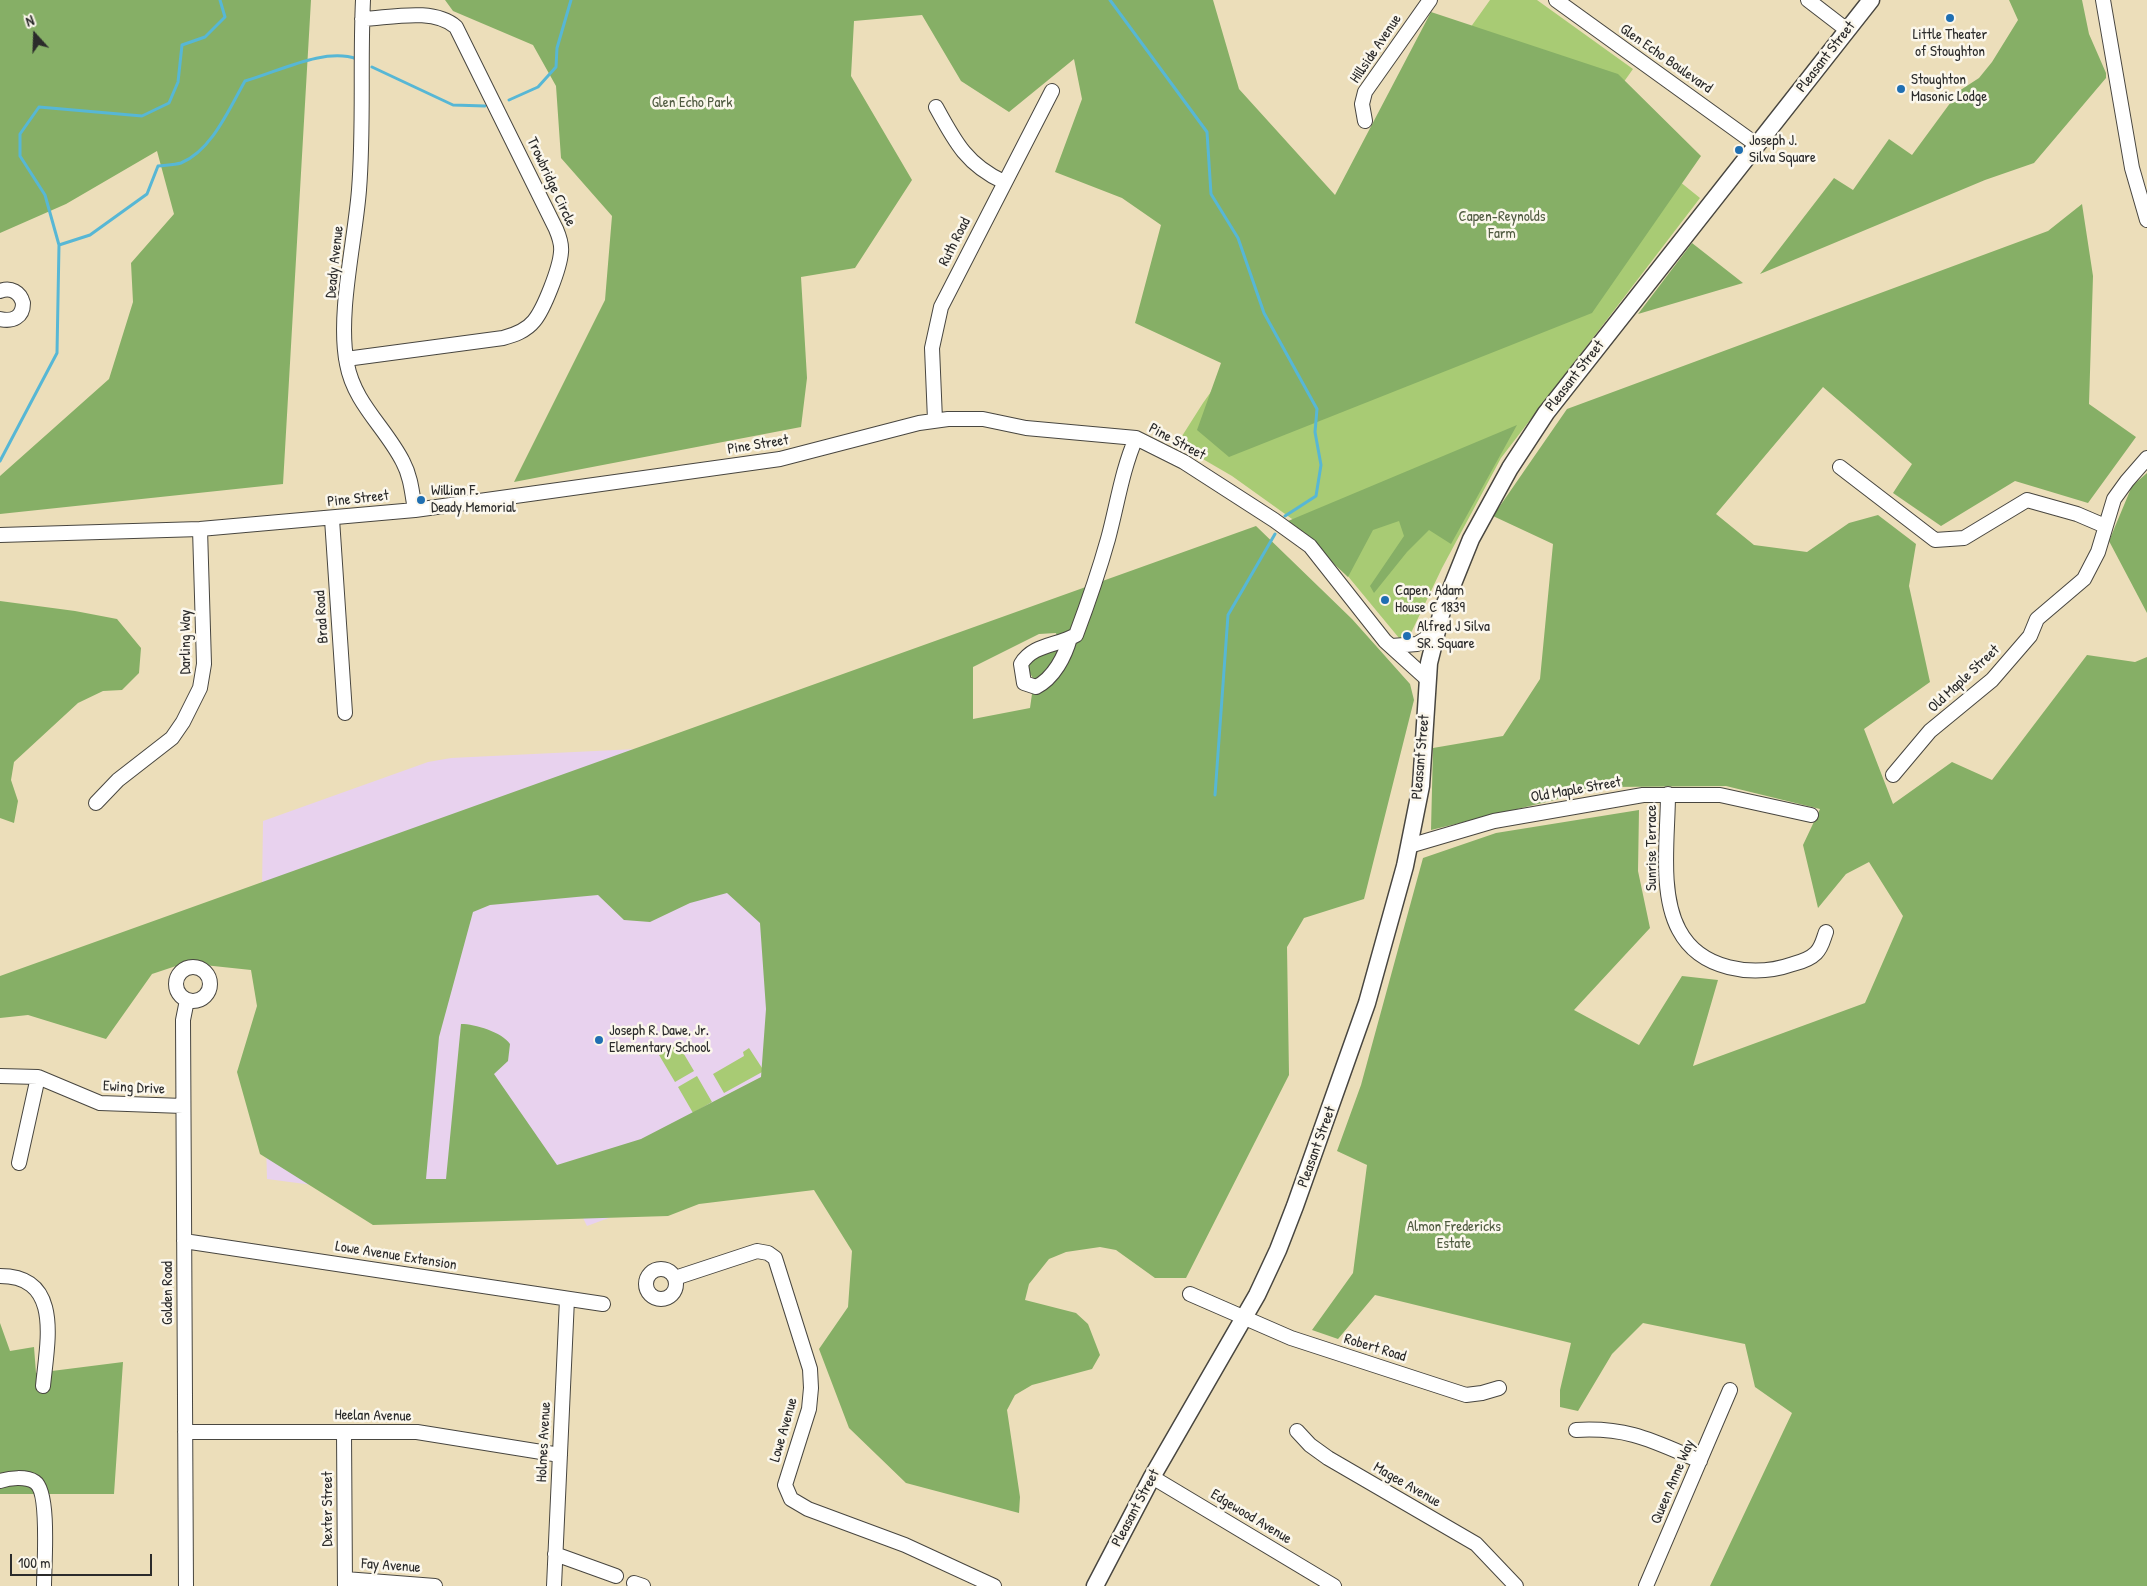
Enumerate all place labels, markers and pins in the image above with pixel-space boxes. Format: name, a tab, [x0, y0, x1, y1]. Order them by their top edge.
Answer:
marker: Little Theater of Stoughton	[1944, 12, 1956, 24]
place label: Little Theater of Stoughton	[1913, 26, 1987, 61]
place label: Stoughton Masonic Lodge	[1911, 71, 1987, 106]
marker: Stoughton Masonic Lodge	[1895, 83, 1907, 95]
place label: Joseph J. Silva Square	[1749, 132, 1816, 167]
marker: Joseph J. Silva Square	[1733, 144, 1745, 156]
place label: Willian F. Deady Memorial	[431, 482, 516, 517]
marker: Willian F. Deady Memorial	[415, 494, 427, 506]
place label: Capen, Adam House C 1839	[1395, 582, 1465, 617]
marker: Capen, Adam House C 1839	[1379, 594, 1391, 606]
place label: Alfred J Silva SR. Square	[1417, 618, 1490, 653]
marker: Alfred J Silva SR. Square	[1401, 630, 1413, 642]
place label: Joseph R. Dawe, Jr. Elementary School	[609, 1022, 710, 1057]
marker: Joseph R. Dawe, Jr. Elementary School	[593, 1034, 605, 1046]

